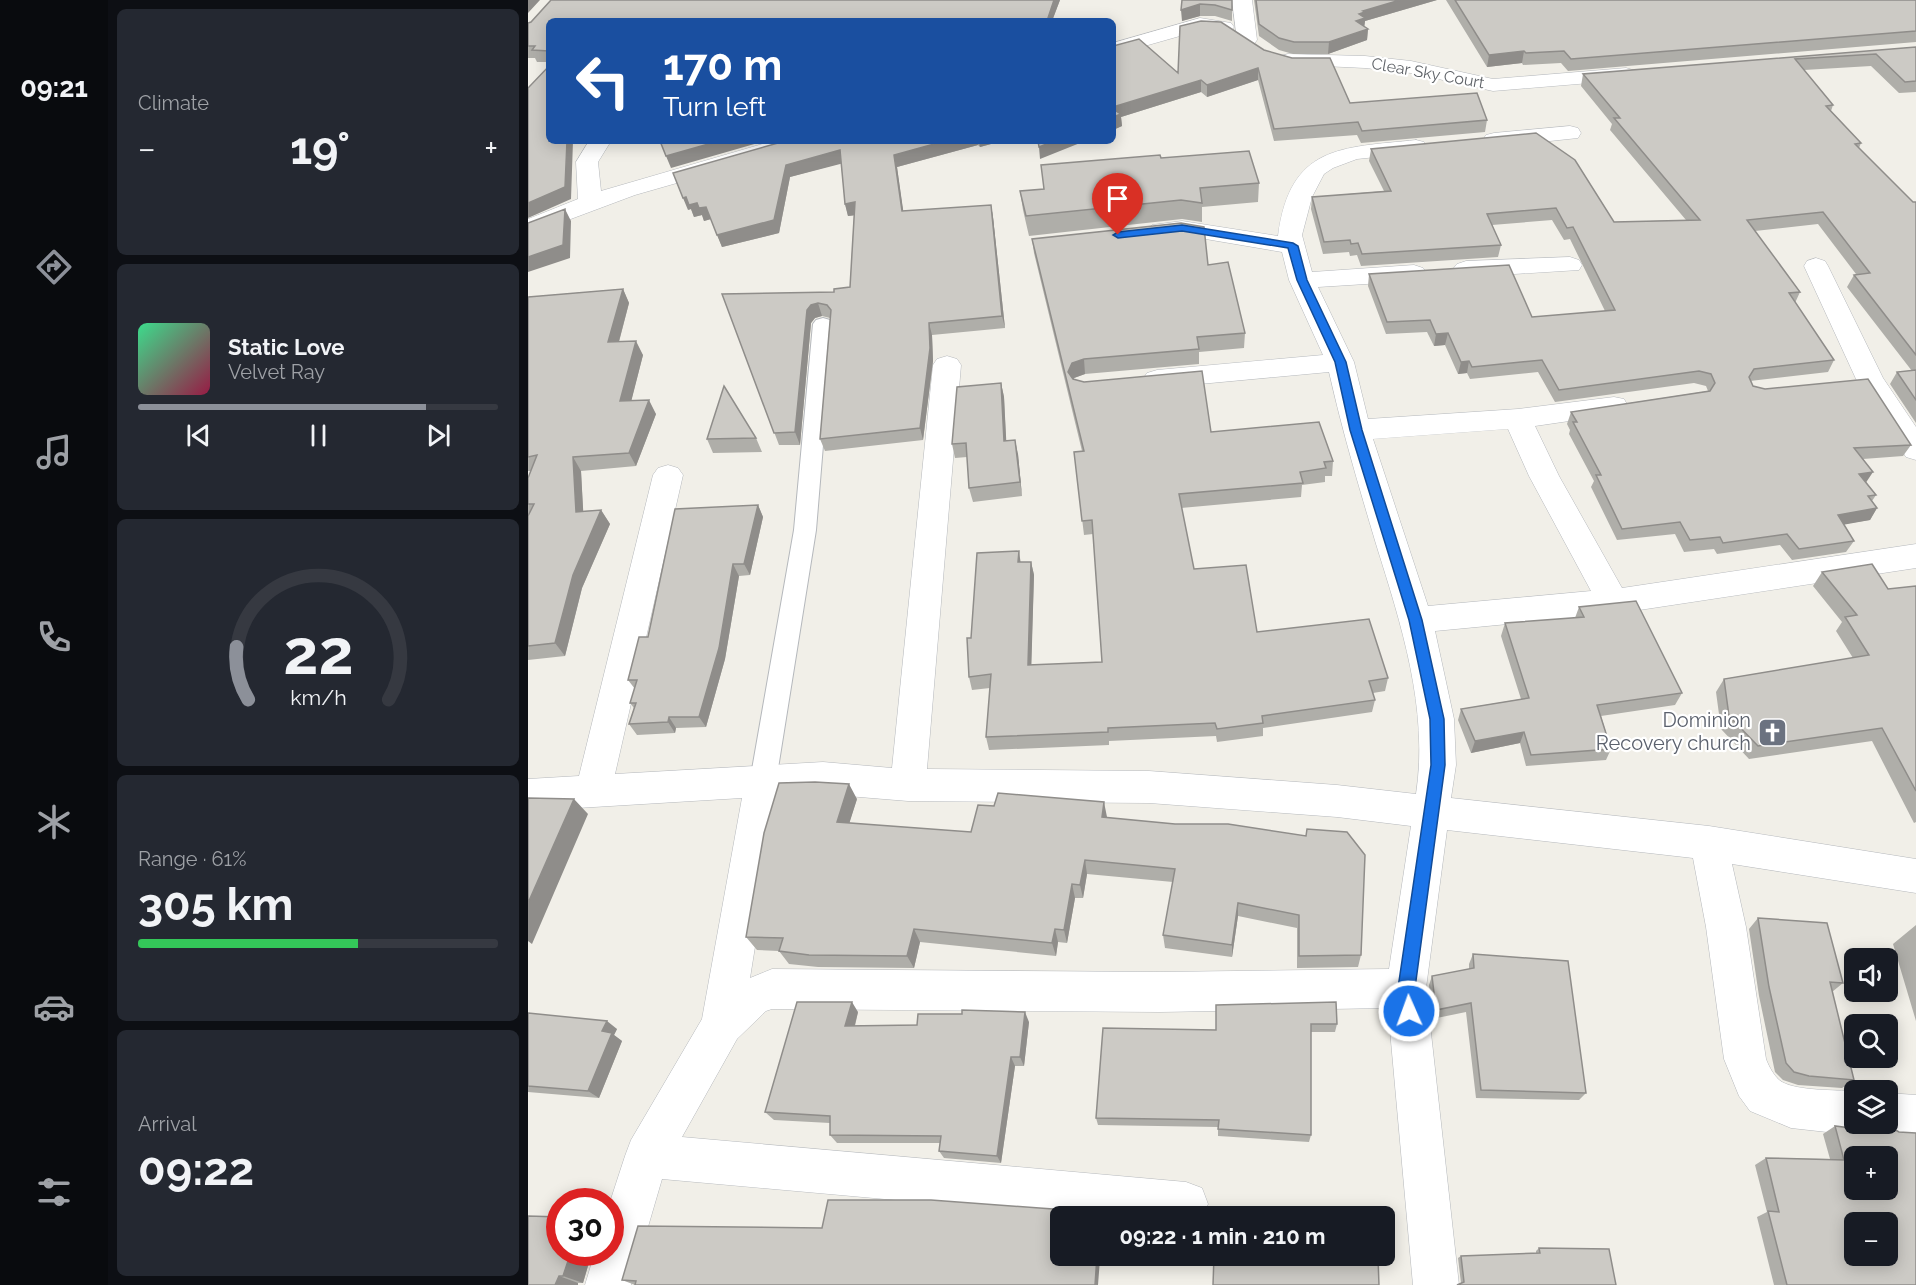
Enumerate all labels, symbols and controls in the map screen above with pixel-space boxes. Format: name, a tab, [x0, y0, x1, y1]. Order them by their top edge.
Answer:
text: 170 m	[663, 41, 782, 90]
icon: left	[564, 42, 642, 120]
street label: Clear Sky Court	[1370, 54, 1487, 92]
text: 09:21	[20, 72, 88, 103]
text: Climate	[138, 91, 209, 115]
text: Turn left	[663, 91, 766, 122]
text: 19°	[290, 122, 350, 175]
text: −	[138, 129, 156, 168]
text: +	[484, 129, 498, 168]
pin	[1092, 173, 1143, 235]
icon: arrive	[1101, 182, 1134, 215]
icon: directions	[33, 246, 75, 288]
text: Static Love	[228, 334, 345, 360]
text: Velvet Ray	[228, 360, 325, 384]
icon: previous	[182, 419, 215, 452]
icon: pause	[302, 419, 335, 452]
icon: next	[422, 419, 455, 452]
icon: music	[33, 431, 75, 473]
text: 22	[283, 615, 353, 689]
icon: phone	[33, 616, 75, 658]
text: km/h	[290, 685, 346, 710]
place label: Dominion Recovery church	[1596, 708, 1751, 755]
church icon: Dominion Recovery church	[1756, 716, 1788, 748]
icon: climate	[33, 801, 75, 843]
text: Range · 61%	[138, 847, 246, 871]
text: 305 km	[138, 878, 293, 931]
map controls	[1844, 948, 1898, 1266]
button: sound	[1844, 948, 1898, 1002]
position arrow	[1377, 979, 1441, 1043]
icon: car	[33, 986, 75, 1028]
button: search	[1844, 1014, 1898, 1068]
button: layers	[1844, 1080, 1898, 1134]
text: Arrival	[138, 1112, 197, 1136]
text: 09:22	[138, 1143, 254, 1196]
button: +	[1844, 1146, 1898, 1200]
icon: filters	[33, 1171, 75, 1213]
speed limit sign: 30	[546, 1188, 624, 1266]
button: −	[1844, 1212, 1898, 1266]
text: 09:22 · 1 min · 210 m	[1120, 1223, 1325, 1249]

